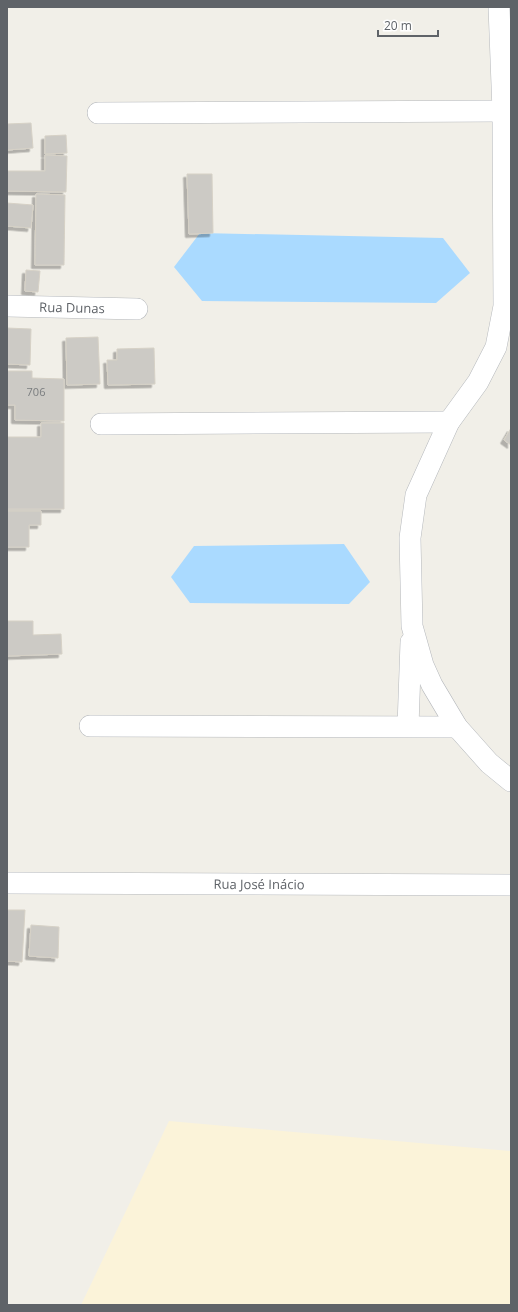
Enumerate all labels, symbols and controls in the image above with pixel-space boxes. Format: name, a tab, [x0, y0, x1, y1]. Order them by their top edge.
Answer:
scale bar	[378, 12, 438, 38]
text: 20 m	[384, 17, 412, 34]
street label: Rua Dunas	[39, 298, 105, 317]
house number: 706	[27, 384, 45, 399]
street label: Rua José Inácio	[213, 875, 305, 893]

